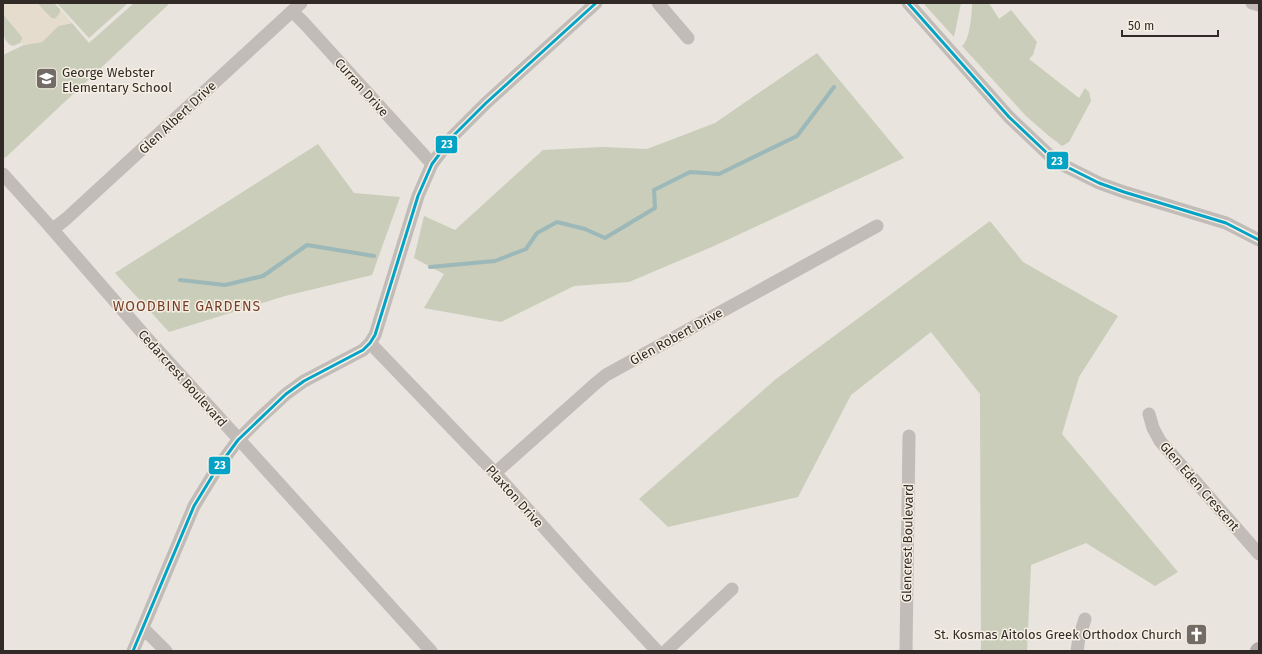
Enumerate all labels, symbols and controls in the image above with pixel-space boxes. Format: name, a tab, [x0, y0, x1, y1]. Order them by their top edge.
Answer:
scale bar	[1122, 12, 1218, 38]
text: 50 m	[1128, 19, 1154, 33]
street label: Curran Drive	[332, 55, 392, 119]
place label: George Webster Elementary School	[62, 65, 172, 95]
school or university icon: George Webster Elementary School	[33, 66, 59, 92]
street label: Glen Albert Drive	[136, 78, 219, 157]
line badge: 23	[435, 135, 458, 154]
text: 23	[441, 138, 453, 151]
line badge: 23	[1046, 151, 1069, 170]
text: 23	[1051, 155, 1063, 168]
district label: WOODBINE GARDENS	[113, 298, 261, 315]
street label: Glen Robert Drive	[627, 305, 725, 368]
street label: Cedarcrest Boulevard	[135, 327, 230, 430]
street label: Glen Eden Crescent	[1157, 439, 1243, 534]
line badge: 23	[208, 456, 231, 475]
text: 23	[214, 459, 226, 472]
street label: Plaxton Drive	[483, 462, 546, 530]
street label: Glencrest Boulevard	[899, 484, 916, 602]
church icon: St. Kosmas Aitolos Greek Orthodox Church	[1184, 621, 1210, 647]
place label: St. Kosmas Aitolos Greek Orthodox Church	[934, 627, 1182, 642]

